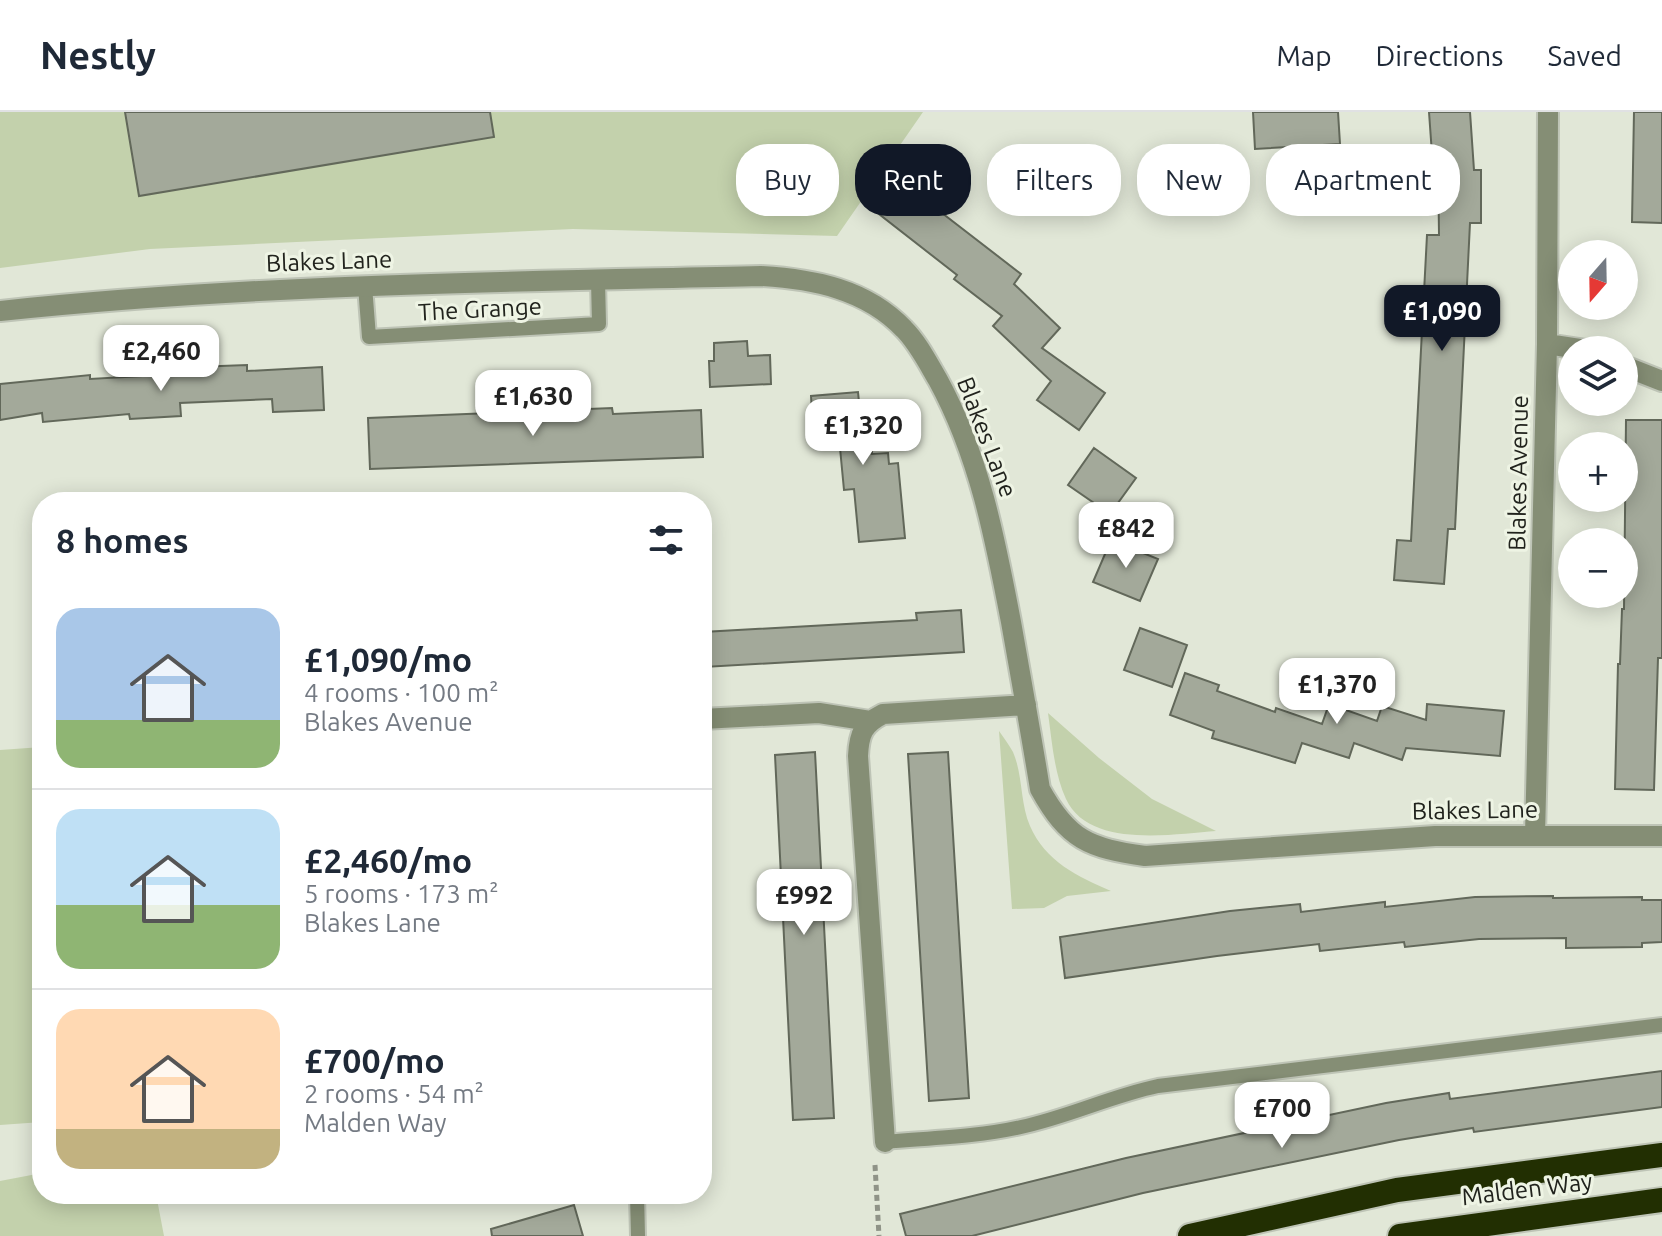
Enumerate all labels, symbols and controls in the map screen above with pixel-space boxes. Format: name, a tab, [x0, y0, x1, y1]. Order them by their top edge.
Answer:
text: Nestly	[40, 34, 156, 76]
text: Map	[1276, 40, 1332, 71]
text: Directions	[1376, 40, 1503, 71]
text: Saved	[1547, 40, 1622, 71]
chip: Buy	[736, 144, 839, 216]
chip: Rent	[855, 144, 971, 216]
chip: Filters	[987, 144, 1121, 216]
chip: New	[1137, 144, 1250, 216]
chip: Apartment	[1266, 144, 1460, 216]
north arrow	[1558, 240, 1638, 320]
map controls	[1558, 240, 1638, 608]
street label: Blakes Lane	[265, 245, 393, 277]
pin: £1,090	[1377, 285, 1507, 353]
street label: The Grange	[417, 292, 543, 326]
text: £1,090	[1402, 296, 1482, 325]
pin: £2,460	[96, 325, 226, 393]
text: £2,460	[121, 336, 201, 365]
button: layers	[1558, 336, 1638, 416]
pin: £1,630	[468, 370, 598, 438]
street label: Blakes Lane	[952, 373, 1022, 501]
text: £1,630	[493, 381, 573, 410]
street label: Blakes Avenue	[1503, 395, 1533, 551]
pin: £1,320	[798, 399, 928, 467]
text: £1,320	[823, 410, 903, 439]
button: +	[1558, 432, 1638, 512]
pin: £842	[1079, 502, 1173, 570]
text: £842	[1097, 513, 1155, 542]
icon: filters	[644, 518, 688, 562]
text: 8 homes	[56, 521, 189, 559]
button: −	[1558, 528, 1638, 608]
icon: home	[120, 640, 216, 736]
text: £1,090/mo	[304, 640, 472, 678]
pin: £1,370	[1272, 658, 1402, 726]
text: £1,370	[1297, 669, 1377, 698]
text: 4 rooms · 100 m²	[304, 678, 499, 707]
text: Blakes Avenue	[304, 707, 473, 736]
street label: Blakes Lane	[1412, 795, 1538, 825]
icon: home	[120, 841, 216, 937]
text: £2,460/mo	[304, 841, 472, 879]
pin: £992	[757, 869, 851, 937]
text: 5 rooms · 173 m²	[304, 879, 499, 908]
text: £992	[775, 880, 833, 909]
text: Blakes Lane	[304, 908, 441, 937]
icon: home	[120, 1041, 216, 1137]
text: £700/mo	[304, 1041, 445, 1079]
text: 2 rooms · 54 m²	[304, 1079, 484, 1108]
pin: £700	[1235, 1082, 1329, 1150]
text: £700	[1253, 1093, 1311, 1122]
text: Malden Way	[304, 1108, 447, 1137]
street label: Malden Way	[1460, 1168, 1594, 1210]

